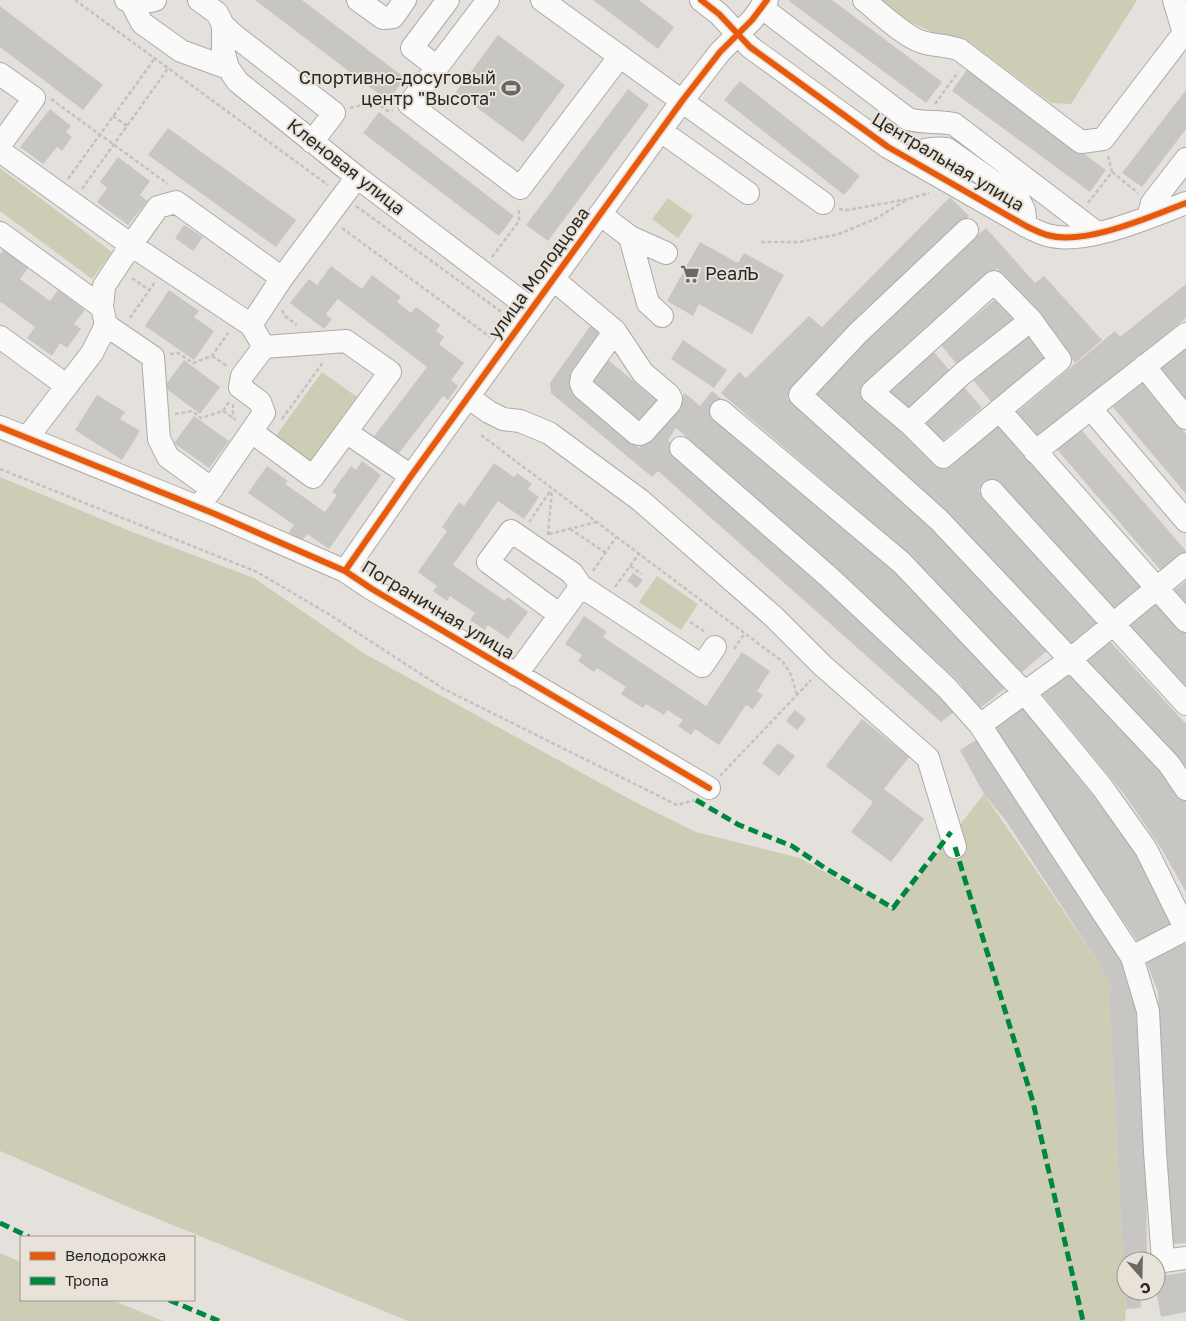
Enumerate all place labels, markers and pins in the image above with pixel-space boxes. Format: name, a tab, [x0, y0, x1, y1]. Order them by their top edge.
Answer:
place label: Спортивно-досуговый центр "Высота"	[299, 66, 496, 109]
sports icon: Спортивно-досуговый центр "Высота"	[500, 77, 522, 99]
place label: РеалЪ	[705, 262, 759, 284]
supermarket icon: РеалЪ	[679, 263, 701, 285]

